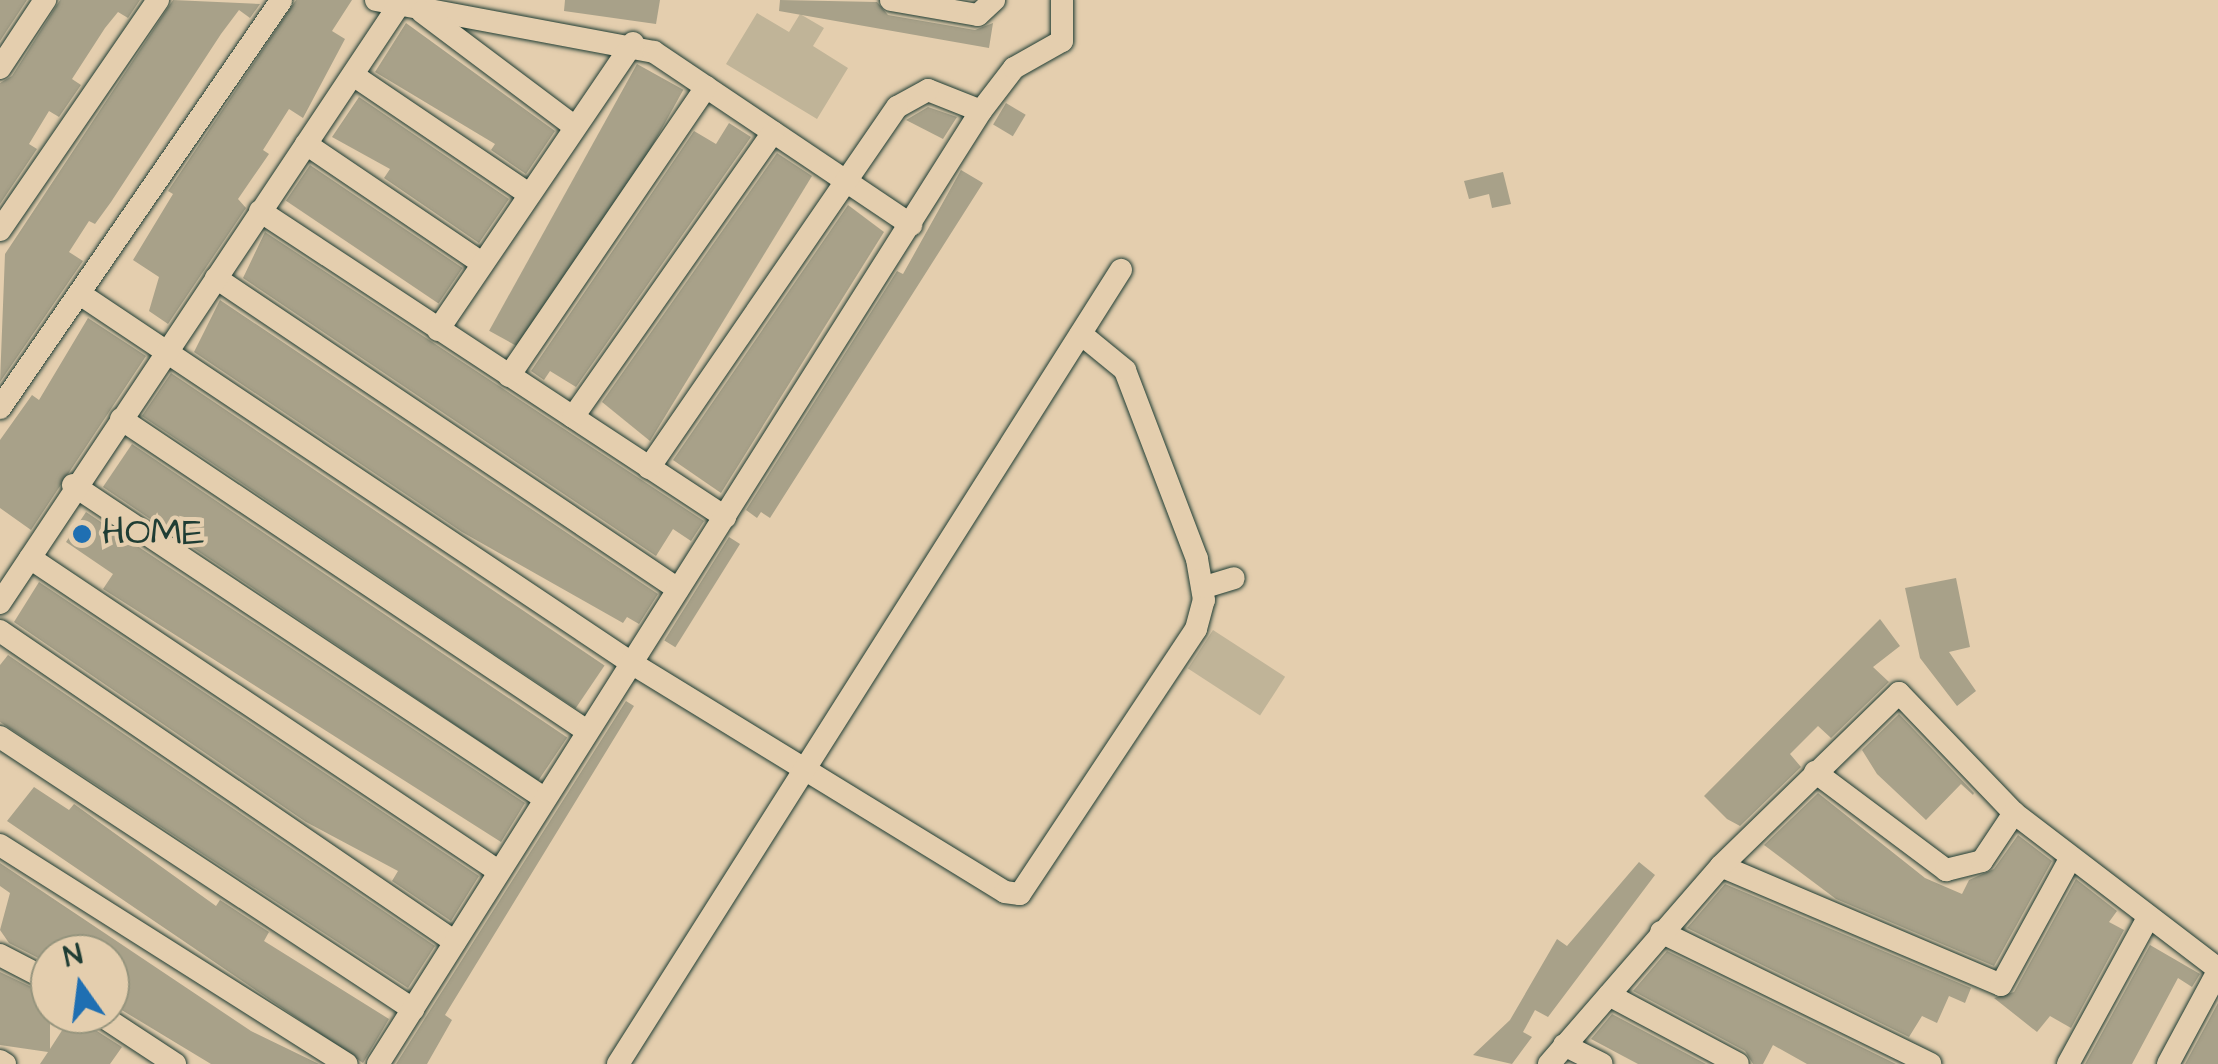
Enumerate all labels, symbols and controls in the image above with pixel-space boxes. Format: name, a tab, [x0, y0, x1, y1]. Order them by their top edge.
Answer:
place label: HOME	[102, 511, 204, 557]
marker: HOME	[71, 523, 93, 545]
north arrow	[30, 934, 130, 1034]
text: N	[60, 935, 86, 977]

